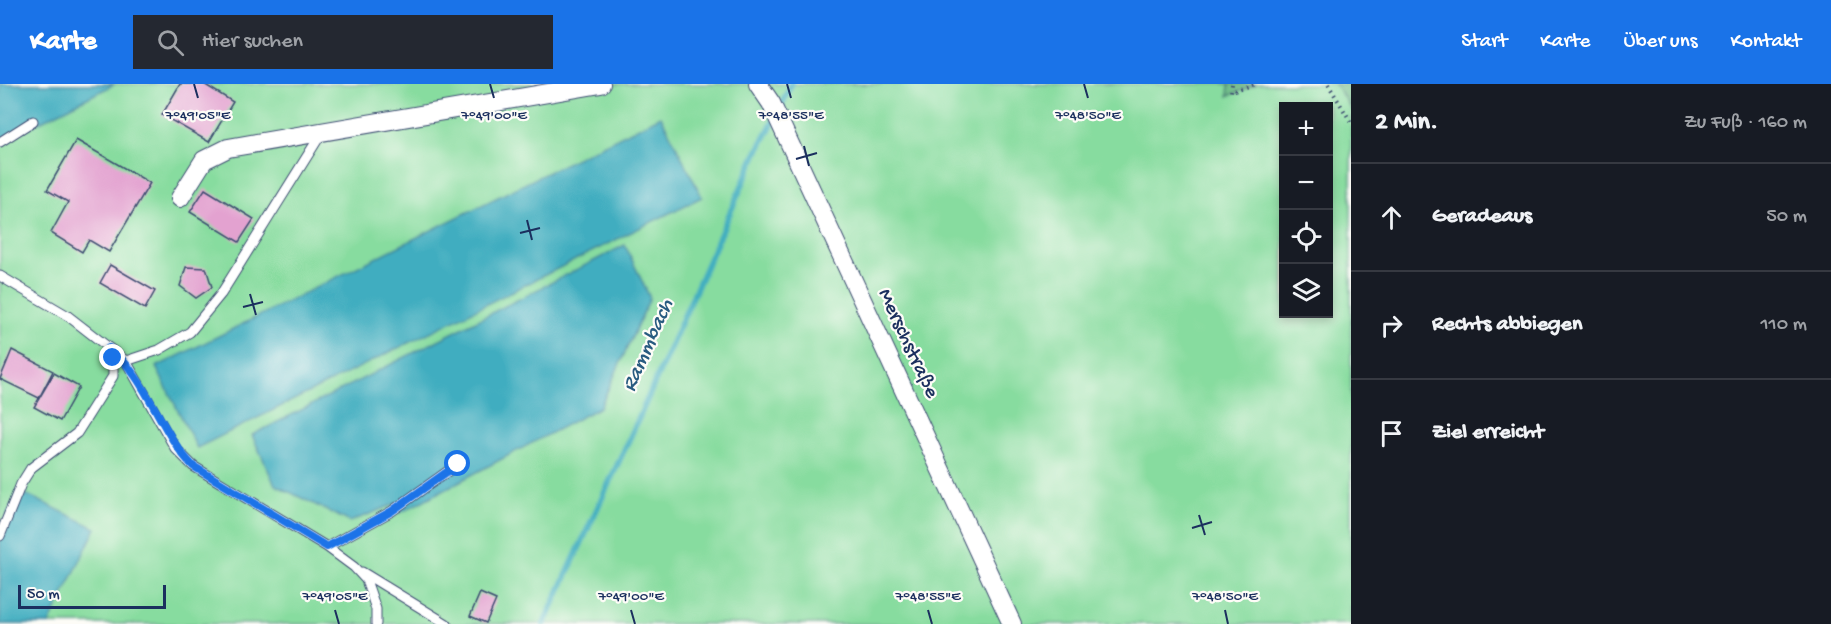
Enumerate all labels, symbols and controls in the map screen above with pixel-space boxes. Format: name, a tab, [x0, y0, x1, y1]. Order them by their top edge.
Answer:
search box	[133, 15, 553, 69]
text: Karte	[30, 26, 97, 59]
icon: search	[154, 26, 187, 59]
text: Hier suchen	[202, 29, 303, 55]
text: Start	[1461, 30, 1507, 55]
text: Karte	[1540, 30, 1590, 55]
text: Über uns	[1623, 30, 1697, 55]
text: Kontakt	[1730, 30, 1801, 55]
map controls	[1279, 102, 1333, 318]
button: +	[1279, 102, 1333, 156]
text: 7°49'05"E	[165, 107, 231, 125]
text: 7°49'00"E	[460, 107, 527, 125]
text: 7°48'55"E	[757, 107, 824, 125]
text: 7°48'50"E	[1054, 107, 1121, 125]
text: 2 Min.	[1375, 108, 1438, 139]
text: Zu Fuß · 160 m	[1684, 112, 1807, 135]
button: −	[1279, 156, 1333, 210]
icon: ahead	[1375, 201, 1408, 234]
text: Geradeaus	[1432, 204, 1532, 230]
text: 50 m	[1766, 206, 1807, 229]
button: locate	[1279, 210, 1333, 264]
button: layers	[1279, 264, 1333, 318]
street label: Merschstraße	[871, 285, 944, 404]
water label: Rammbach	[617, 296, 681, 396]
icon: right	[1375, 309, 1408, 342]
text: Rechts abbiegen	[1432, 312, 1582, 338]
text: 110 m	[1761, 314, 1807, 337]
route end	[99, 344, 125, 370]
icon: arrive	[1375, 417, 1408, 450]
text: Ziel erreicht	[1432, 420, 1544, 446]
route start	[444, 450, 470, 476]
scale bar	[18, 582, 166, 610]
text: 50 m	[27, 586, 60, 605]
text: 7°49'05"E	[302, 588, 368, 606]
text: 7°49'00"E	[597, 588, 664, 606]
text: 7°48'55"E	[894, 588, 961, 606]
text: 7°48'50"E	[1191, 588, 1258, 606]

